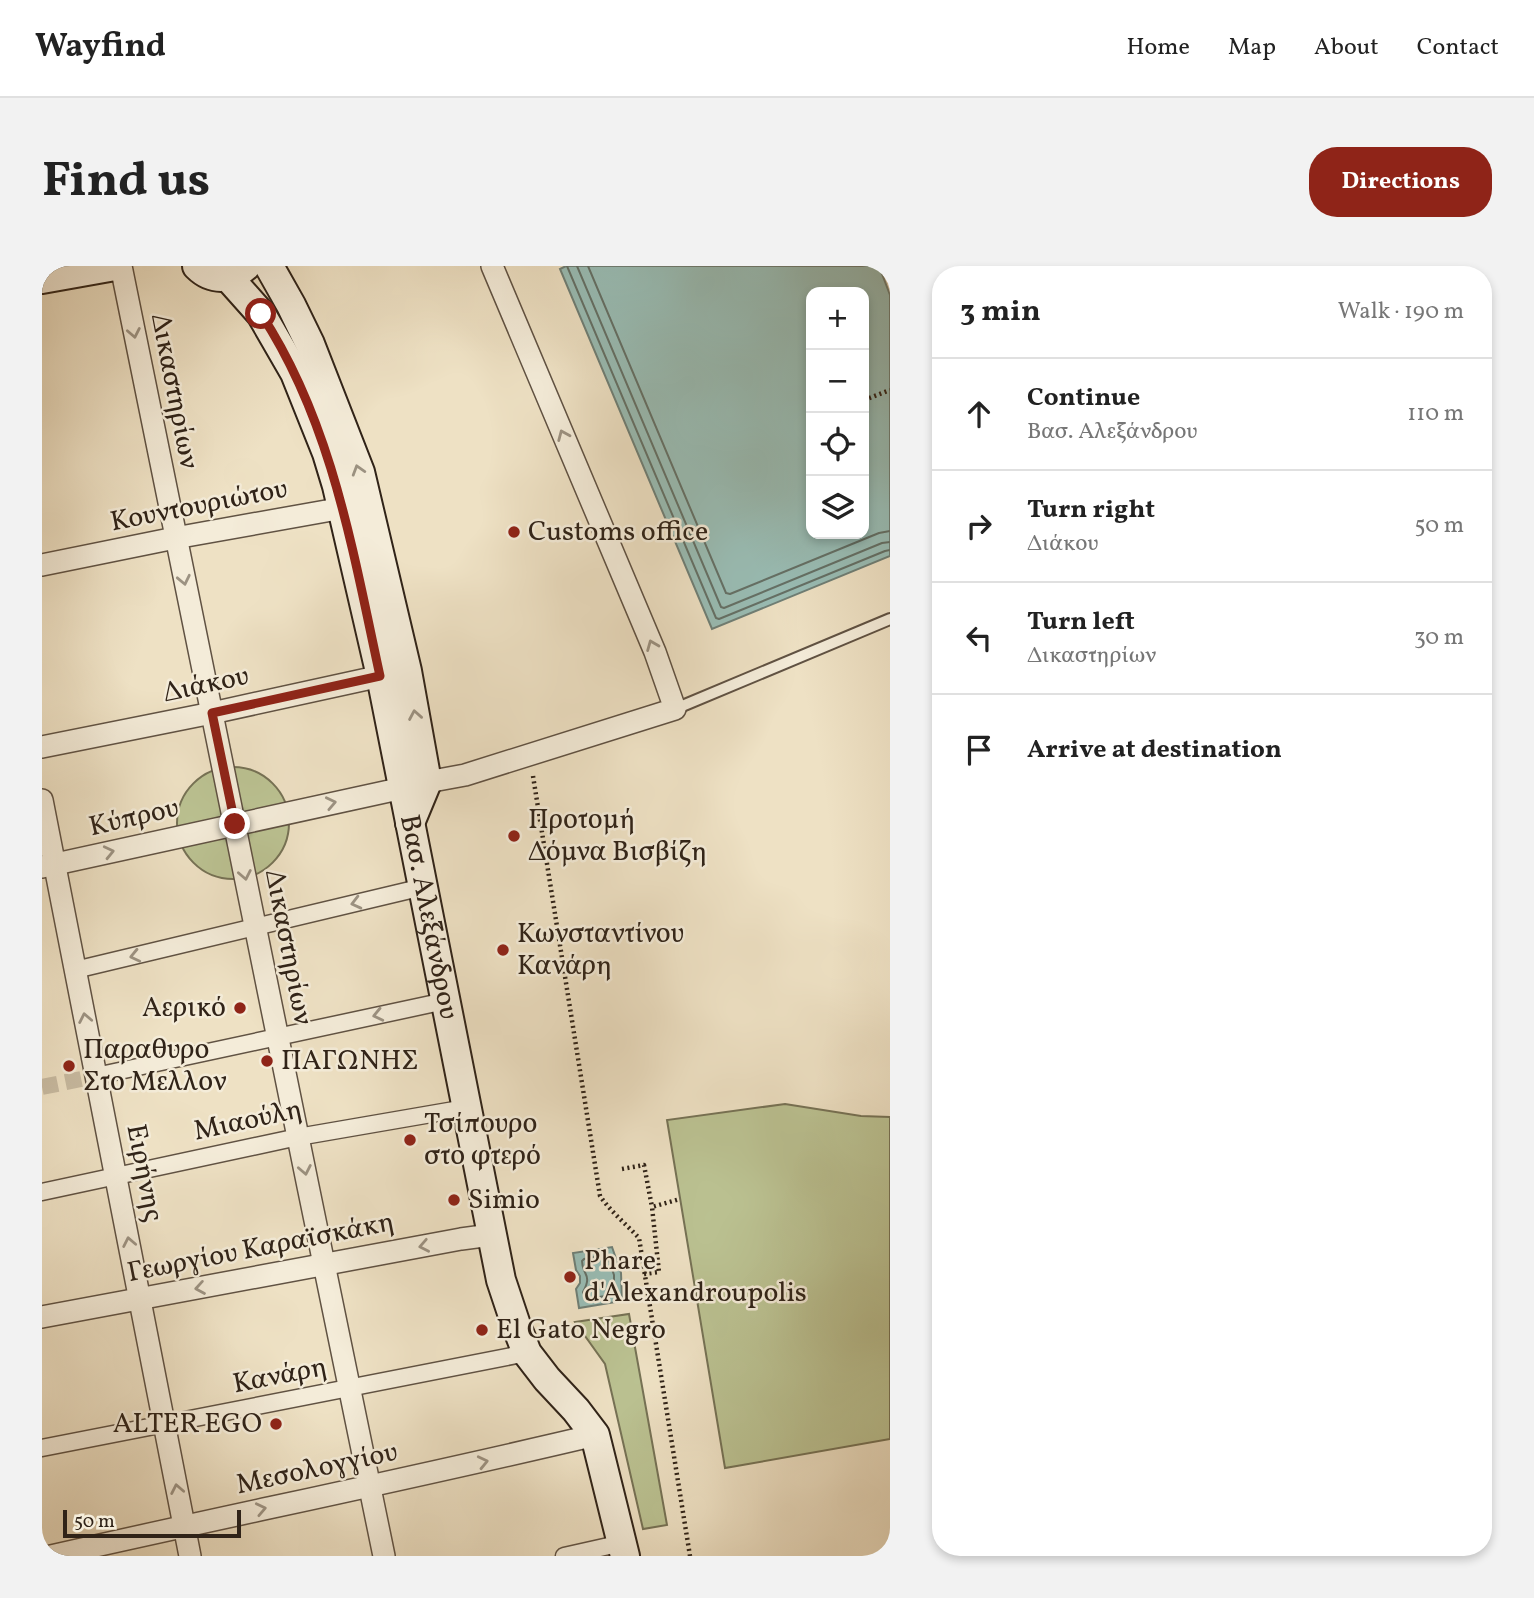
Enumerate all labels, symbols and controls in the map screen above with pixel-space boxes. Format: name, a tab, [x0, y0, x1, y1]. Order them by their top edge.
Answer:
text: Wayfind	[35, 25, 166, 71]
text: Home	[1126, 31, 1190, 65]
text: Map	[1228, 31, 1276, 65]
text: About	[1314, 31, 1379, 65]
text: Contact	[1417, 31, 1499, 65]
button: Directions	[1309, 147, 1492, 217]
text: Find us	[42, 148, 210, 217]
map controls	[806, 287, 869, 539]
button: +	[806, 287, 869, 350]
text: 3 min	[960, 291, 1041, 333]
text: Walk · 190 m	[1338, 296, 1464, 328]
route start	[245, 298, 276, 329]
street label: Δικαστηρίων	[140, 310, 208, 472]
one-way arrow	[126, 327, 141, 339]
button: −	[806, 350, 869, 413]
text: Continue	[1027, 380, 1140, 416]
icon: ahead	[960, 395, 998, 433]
text: 110 m	[1407, 398, 1464, 430]
button: locate	[806, 413, 869, 476]
text: Βασ. Αλεξάνδρου	[1027, 416, 1198, 448]
one-way arrow	[558, 430, 572, 442]
one-way arrow	[352, 464, 366, 476]
street label: Κουντουριώτου	[107, 470, 291, 542]
button: layers	[806, 476, 869, 539]
text: Turn right	[1027, 492, 1155, 528]
icon: right	[960, 507, 998, 545]
text: 50 m	[1415, 510, 1464, 542]
place label: Customs office	[528, 513, 708, 552]
marker: Customs office	[506, 524, 522, 540]
text: Διάκου	[1027, 528, 1098, 560]
one-way arrow	[175, 574, 190, 586]
text: Turn left	[1027, 604, 1135, 640]
icon: left	[960, 619, 998, 657]
text: 30 m	[1414, 622, 1464, 654]
one-way arrow	[646, 639, 660, 651]
text: Δικαστηρίων	[1027, 640, 1156, 672]
street label: Διάκου	[159, 657, 253, 713]
one-way arrow	[408, 709, 423, 721]
icon: arrive	[960, 731, 998, 769]
text: Arrive at destination	[1027, 732, 1282, 768]
street label: Κύπρου	[85, 789, 183, 847]
one-way arrow	[325, 797, 337, 812]
place label: Προτομή Δόμνα Βισβίζη	[528, 801, 707, 872]
route end	[219, 808, 250, 839]
street label: Βασ. Αλεξάνδρου	[390, 811, 468, 1023]
marker: Προτομή Δόμνα Βισβίζη	[506, 828, 522, 844]
one-way arrow	[103, 846, 115, 861]
street label: Δικαστηρίων	[254, 866, 322, 1028]
one-way arrow	[237, 869, 252, 881]
one-way arrow	[350, 895, 362, 909]
place label: Κωνσταντίνου Κανάρη	[517, 915, 684, 986]
marker: Κωνσταντίνου Κανάρη	[495, 942, 511, 958]
one-way arrow	[129, 948, 141, 962]
place label: Αερικό	[142, 989, 226, 1028]
marker: Αερικό	[232, 1000, 248, 1016]
one-way arrow	[372, 1007, 384, 1022]
one-way arrow	[78, 1013, 93, 1025]
place label: Παραθυρο Στο Μελλον	[83, 1031, 227, 1102]
place label: ΠΑΓΩΝΗΣ	[281, 1042, 418, 1081]
marker: ΠΑΓΩΝΗΣ	[259, 1053, 275, 1069]
marker: Παραθυρο Στο Μελλον	[61, 1058, 77, 1074]
street label: Μιαούλη	[190, 1090, 306, 1152]
place label: Τσίπουρο στο φτερό	[424, 1105, 541, 1176]
street label: Ειρήνης	[115, 1121, 173, 1225]
marker: Τσίπουρο στο φτερό	[402, 1132, 418, 1148]
one-way arrow	[296, 1164, 311, 1176]
place label: Simio	[468, 1181, 540, 1220]
marker: Simio	[446, 1192, 462, 1208]
street label: Γεωργίου Καραϊσκάκη	[124, 1203, 398, 1293]
one-way arrow	[122, 1236, 137, 1248]
one-way arrow	[418, 1238, 430, 1253]
place label: Phare d'Alexandroupolis	[584, 1242, 807, 1313]
marker: Phare d'Alexandroupolis	[562, 1269, 578, 1285]
one-way arrow	[194, 1280, 206, 1295]
place label: El Gato Negro	[496, 1311, 666, 1350]
marker: El Gato Negro	[474, 1322, 490, 1338]
street label: Κανάρη	[230, 1348, 330, 1404]
place label: ALTER EGO	[113, 1405, 262, 1444]
marker: ALTER EGO	[268, 1416, 284, 1432]
street label: Μεσολογγίου	[233, 1433, 401, 1505]
one-way arrow	[477, 1456, 489, 1470]
one-way arrow	[170, 1483, 185, 1495]
one-way arrow	[255, 1503, 267, 1518]
scale bar	[63, 1507, 242, 1539]
text: 50 m	[74, 1509, 115, 1535]

